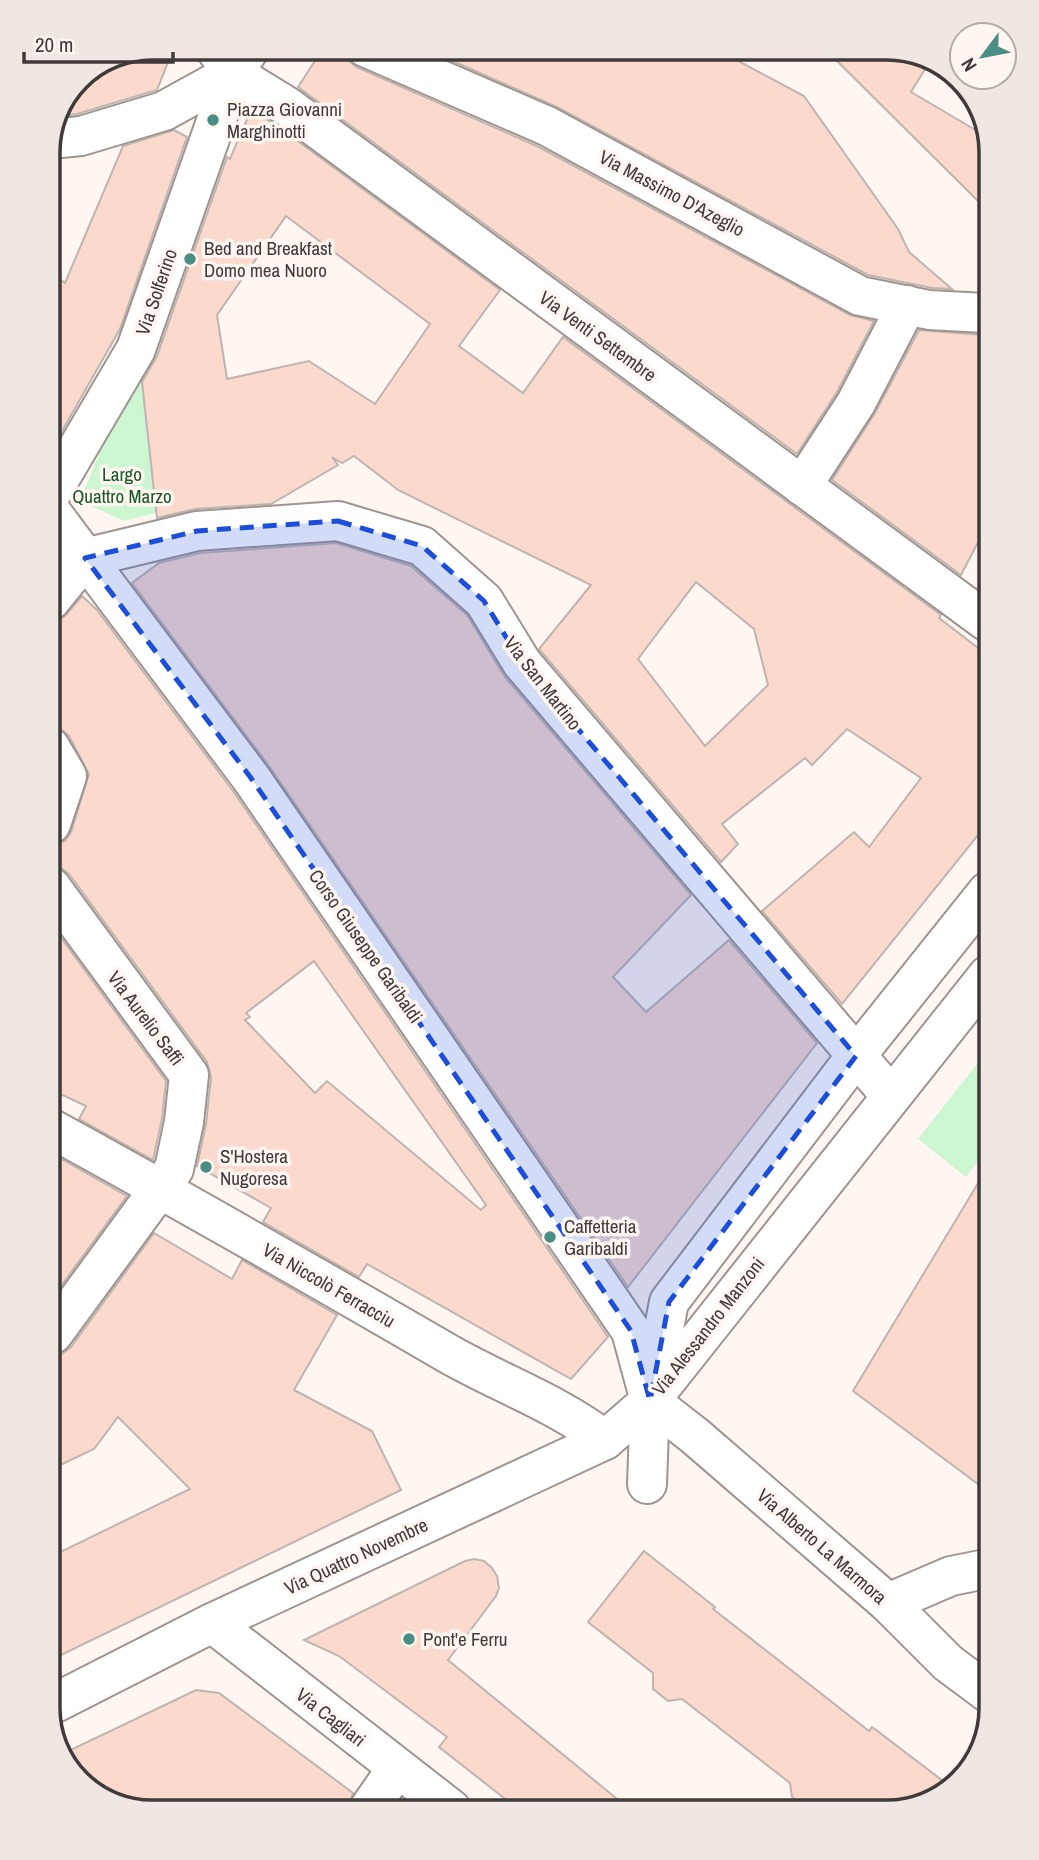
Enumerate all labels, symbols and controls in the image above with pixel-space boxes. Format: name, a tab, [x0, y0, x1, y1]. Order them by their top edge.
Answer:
scale bar	[24, 21, 173, 65]
north arrow	[948, 21, 1018, 91]
text: 20 m	[35, 30, 73, 59]
text: N	[955, 53, 983, 77]
place label: Piazza Giovanni Marghinotti	[227, 96, 342, 144]
marker: Piazza Giovanni Marghinotti	[205, 112, 221, 128]
street label: Via Massimo D'Azeglio	[595, 144, 749, 242]
place label: Bed and Breakfast Domo mea Nuoro	[204, 235, 333, 283]
street label: Via Solferino	[129, 245, 183, 339]
marker: Bed and Breakfast Domo mea Nuoro	[182, 251, 198, 267]
street label: Via Venti Settembre	[534, 285, 662, 387]
park label: Largo Quattro Marzo	[72, 461, 172, 509]
street label: Via San Martino	[498, 631, 588, 735]
street label: Corso Giuseppe Garibaldi	[303, 864, 429, 1028]
street label: Via Aurelio Saffi	[102, 965, 190, 1071]
place label: S'Hostera Nugoresa	[220, 1143, 288, 1191]
marker: S'Hostera Nugoresa	[198, 1159, 214, 1175]
place label: Caffetteria Garibaldi	[564, 1213, 637, 1261]
marker: Caffetteria Garibaldi	[542, 1229, 558, 1245]
street label: Via Niccolò Ferracciu	[258, 1237, 400, 1333]
street label: Via Alessandro Manzoni	[646, 1252, 770, 1400]
street label: Via Alberto La Marmora	[751, 1482, 893, 1610]
street label: Via Quattro Novembre	[280, 1511, 432, 1601]
place label: Pont'e Ferru	[423, 1626, 508, 1652]
marker: Pont'e Ferru	[401, 1631, 417, 1647]
street label: Via Cagliari	[291, 1682, 371, 1752]

